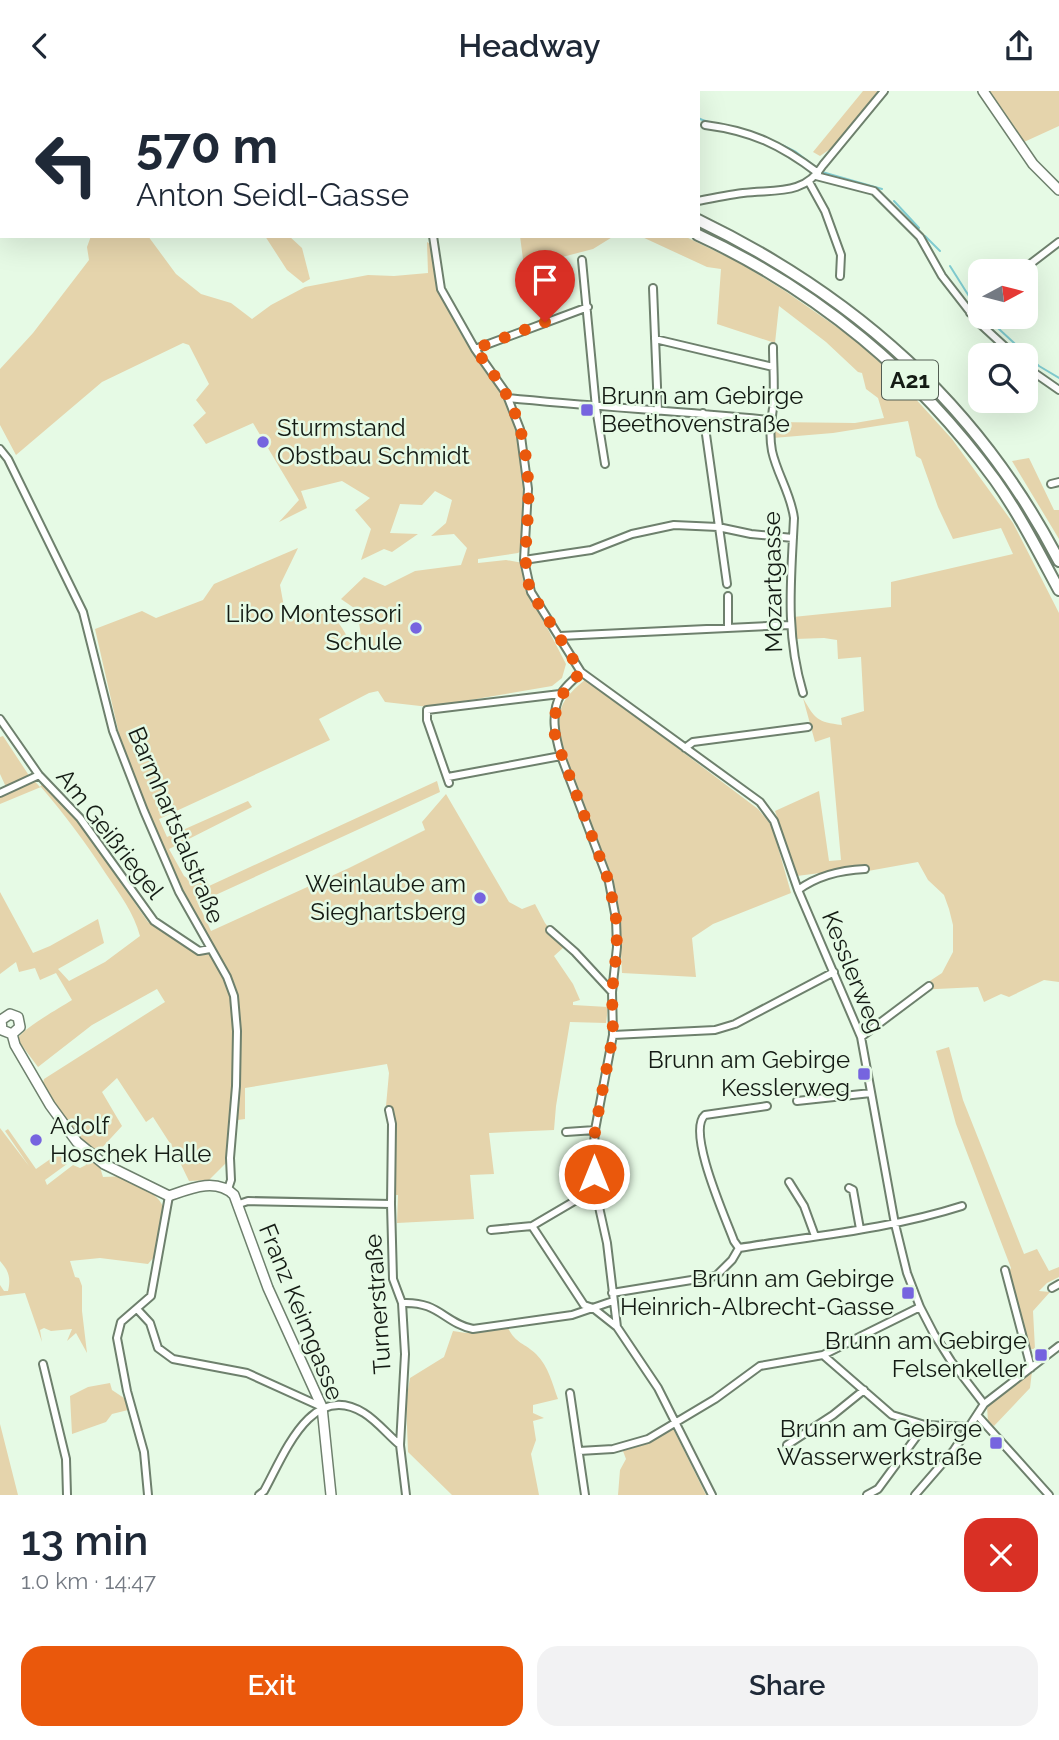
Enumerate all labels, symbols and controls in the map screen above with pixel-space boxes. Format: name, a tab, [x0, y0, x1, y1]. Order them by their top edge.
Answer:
icon: back	[21, 27, 59, 65]
text: Headway	[458, 27, 601, 64]
icon: share	[1000, 27, 1038, 65]
text: 570 m	[136, 117, 278, 174]
icon: left	[21, 119, 112, 210]
text: Anton Seidl-Gasse	[136, 176, 409, 213]
pin	[515, 250, 575, 322]
north arrow	[968, 259, 1038, 329]
map controls	[968, 259, 1038, 413]
icon: arrive	[526, 261, 564, 299]
button: search	[968, 343, 1038, 413]
road number: A21	[882, 361, 938, 399]
place label: Brunn am Gebirge Beethovenstraße	[601, 381, 803, 438]
marker: Brunn am Gebirge Beethovenstraße	[579, 402, 595, 418]
place label: Sturmstand Obstbau Schmidt	[277, 413, 470, 470]
marker: Sturmstand Obstbau Schmidt	[255, 434, 271, 450]
street label: Mozartgasse	[757, 511, 788, 653]
place label: Libo Montessori Schule	[226, 599, 402, 656]
marker: Libo Montessori Schule	[408, 620, 424, 636]
street label: Barmhartstalstraße	[122, 722, 231, 927]
street label: Am Geißriegel	[51, 763, 171, 905]
place label: Weinlaube am Sieghartsberg	[305, 869, 466, 926]
marker: Weinlaube am Sieghartsberg	[472, 890, 488, 906]
street label: Kesslerweg	[816, 907, 891, 1037]
place label: Brunn am Gebirge Kesslerweg	[648, 1045, 850, 1102]
marker: Brunn am Gebirge Kesslerweg	[856, 1066, 872, 1082]
place label: Adolf Hoschek Halle	[50, 1111, 211, 1168]
marker: Adolf Hoschek Halle	[28, 1132, 44, 1148]
position arrow	[557, 1137, 631, 1211]
street label: Franz Keimgasse	[253, 1219, 350, 1404]
street label: Turnerstraße	[358, 1233, 397, 1375]
place label: Brunn am Gebirge Heinrich-Albrecht-Gasse	[620, 1264, 894, 1321]
marker: Brunn am Gebirge Heinrich-Albrecht-Gasse	[900, 1285, 916, 1301]
place label: Brunn am Gebirge Felsenkeller	[825, 1326, 1028, 1383]
marker: Brunn am Gebirge Felsenkeller	[1033, 1347, 1049, 1363]
place label: Brunn am Gebirge Wasserwerkstraße	[777, 1414, 982, 1471]
marker: Brunn am Gebirge Wasserwerkstraße	[988, 1435, 1004, 1451]
text: 13 min	[21, 1516, 148, 1565]
button: close	[964, 1518, 1038, 1592]
text: 1.0 km · 14:47	[21, 1567, 156, 1594]
button: Exit	[21, 1646, 523, 1726]
button: Share	[537, 1646, 1038, 1726]

